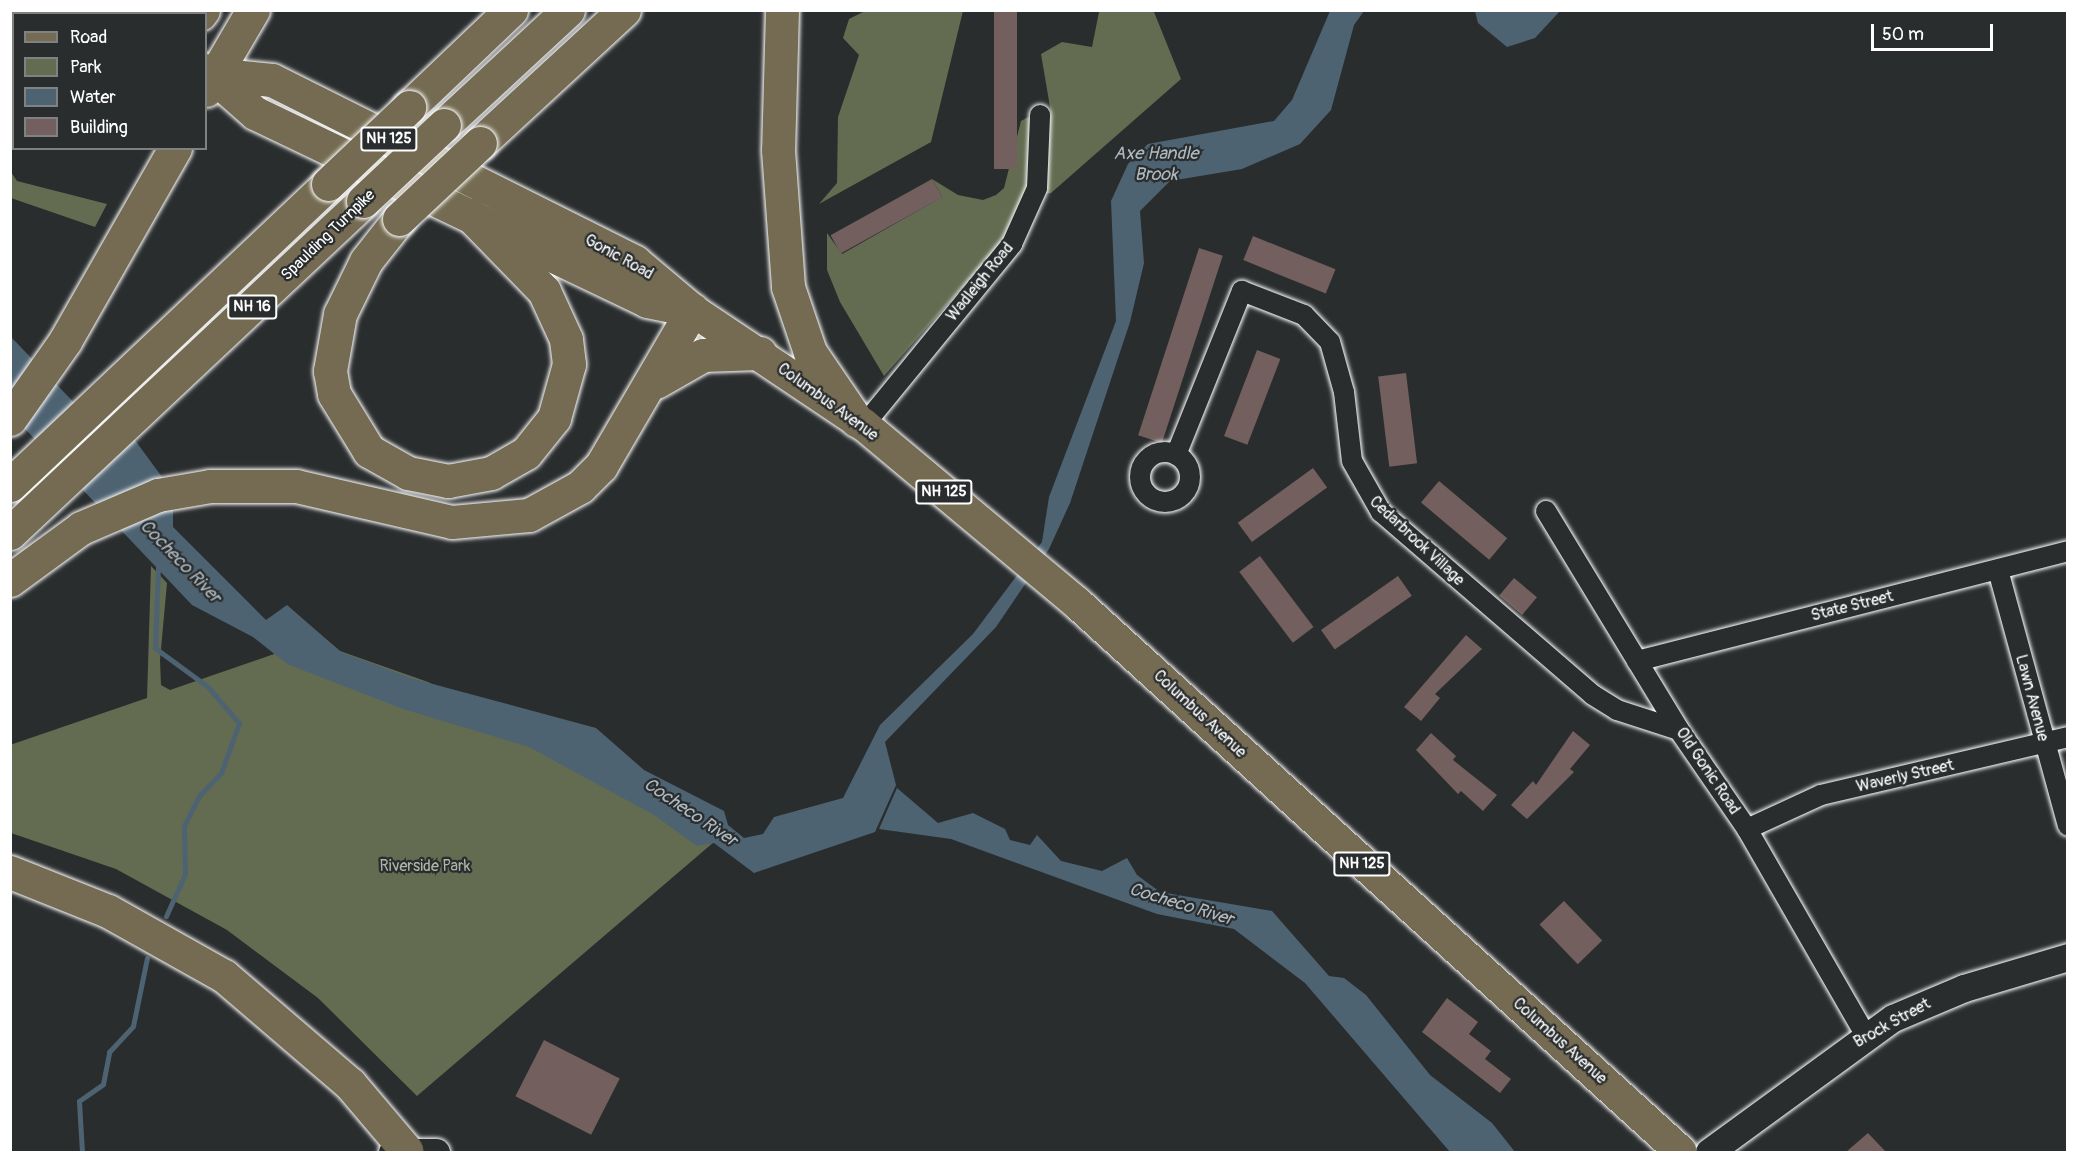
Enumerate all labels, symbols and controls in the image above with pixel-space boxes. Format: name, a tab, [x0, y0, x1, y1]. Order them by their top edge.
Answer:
legend	[12, 12, 207, 150]
scale bar	[1874, 12, 1996, 50]
text: 50 m	[1882, 23, 1924, 46]
text: Road	[70, 26, 107, 49]
text: Park	[70, 56, 102, 79]
text: Water	[70, 86, 116, 109]
text: Building	[70, 116, 128, 139]
road number: NH 125	[359, 127, 419, 151]
water label: Axe Handle Brook	[1114, 144, 1198, 186]
street label: Spaulding Turnpike	[277, 185, 379, 285]
street label: Gonic Road	[581, 230, 657, 284]
street label: Wadleigh Road	[942, 239, 1018, 325]
road number: NH 16	[226, 295, 278, 319]
street label: Columbus Avenue	[774, 359, 882, 445]
road number: NH 125	[914, 480, 974, 504]
street label: Cedarbrook Village	[1366, 492, 1468, 590]
water label: Cocheco River	[135, 516, 225, 608]
street label: State Street	[1809, 587, 1895, 625]
street label: Lawn Avenue	[2011, 653, 2053, 743]
street label: Columbus Avenue	[1150, 666, 1250, 762]
street label: Old Gonic Road	[1672, 724, 1744, 818]
street label: Waverly Street	[1854, 755, 1956, 797]
water label: Cocheco River	[639, 774, 741, 852]
road number: NH 125	[1332, 852, 1392, 876]
park label: Riverside Park	[380, 856, 470, 876]
water label: Cocheco River	[1126, 879, 1236, 931]
street label: Columbus Avenue	[1509, 994, 1611, 1088]
street label: Brock Street	[1850, 994, 1934, 1052]

